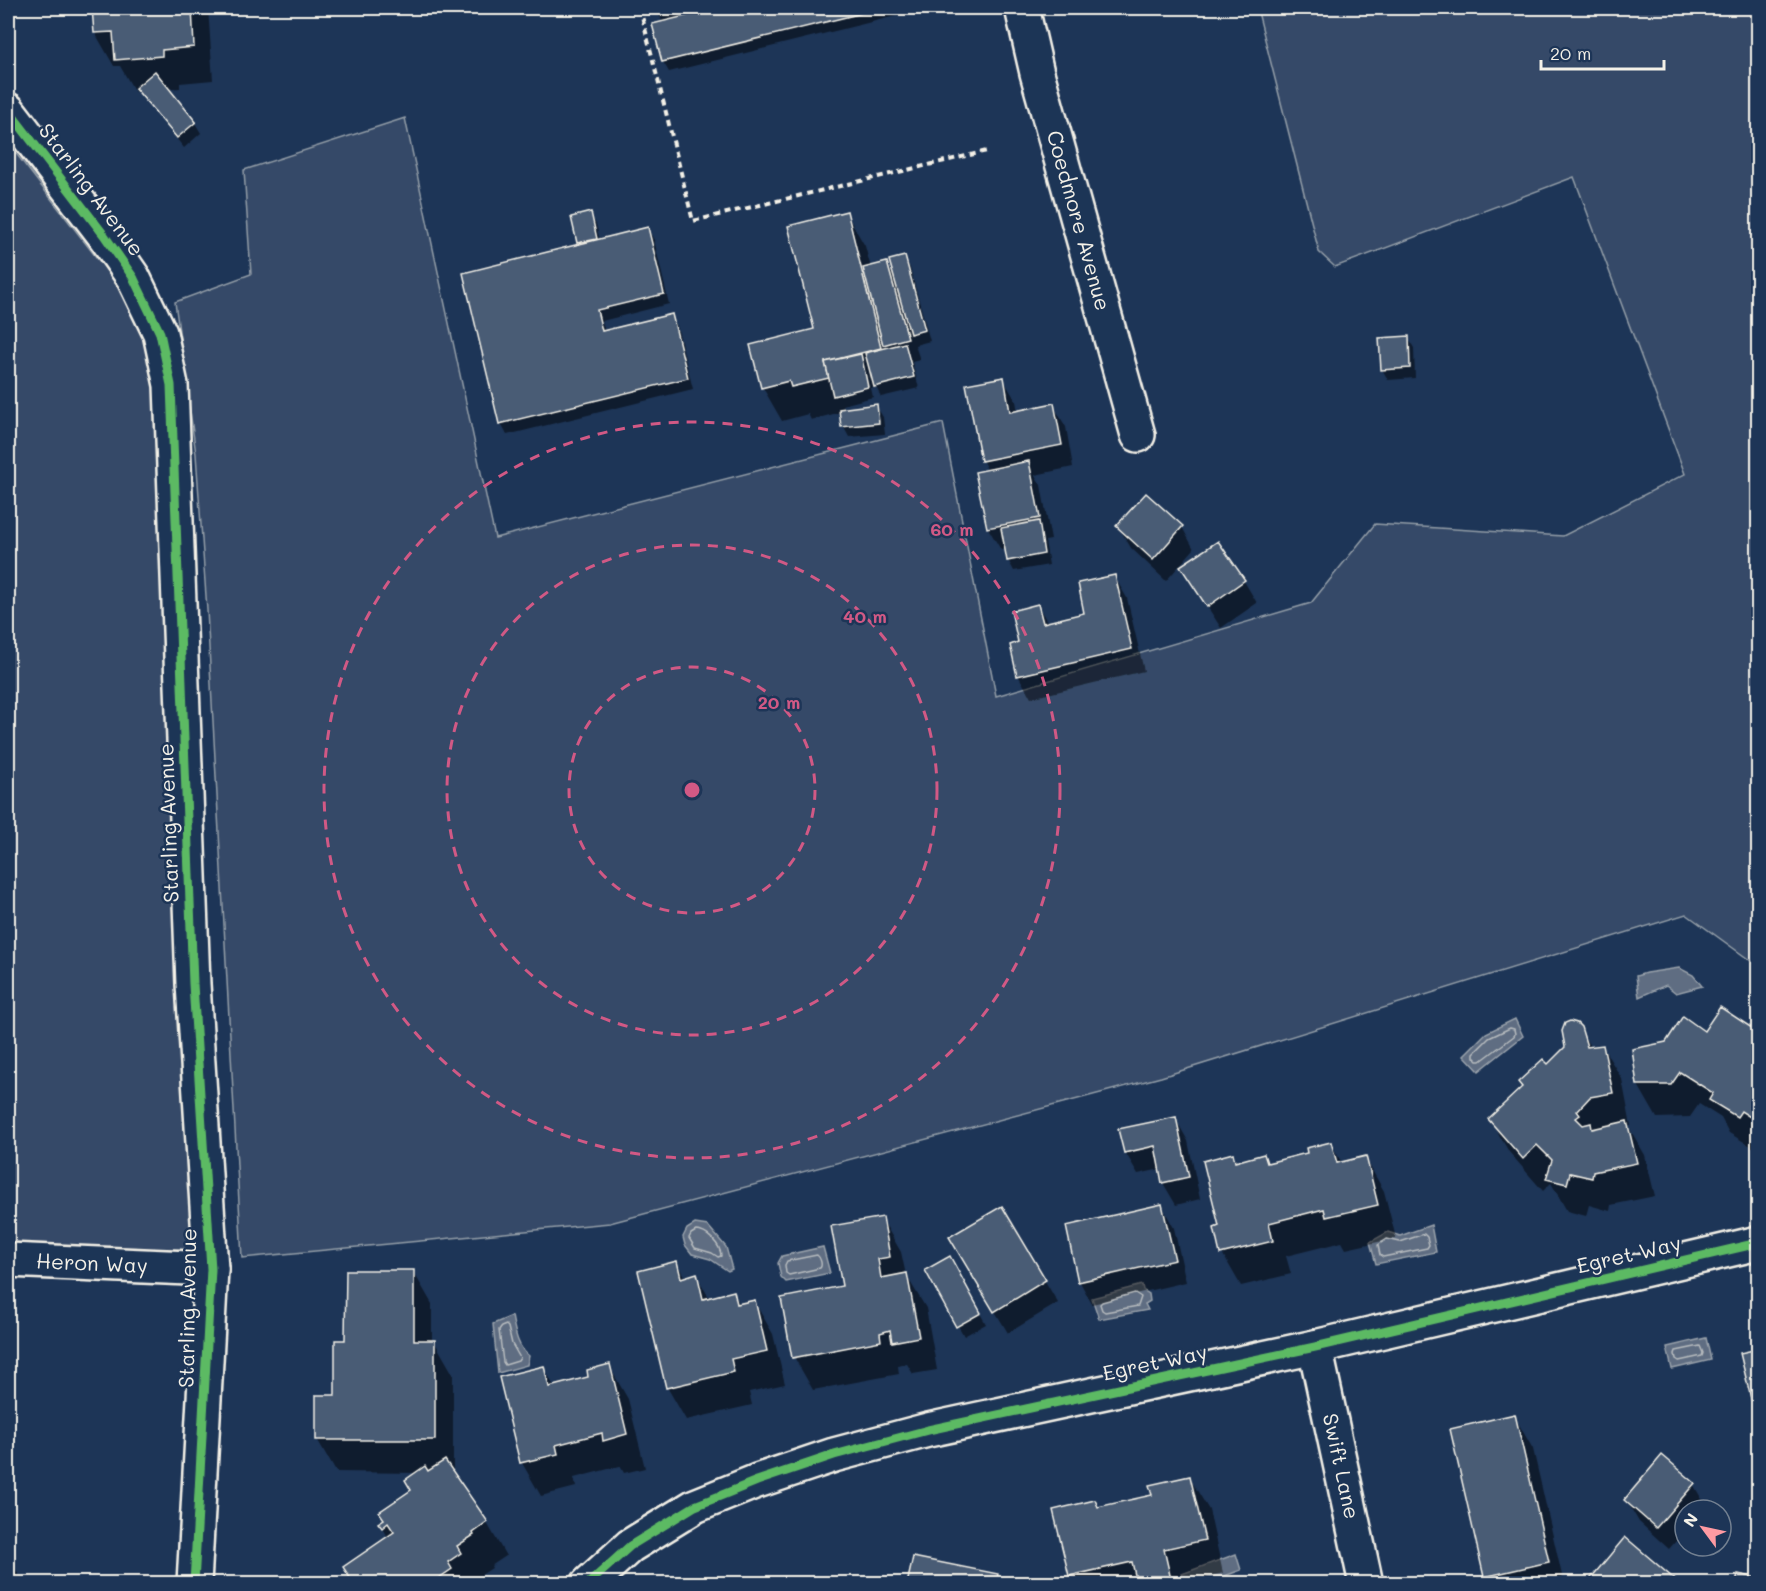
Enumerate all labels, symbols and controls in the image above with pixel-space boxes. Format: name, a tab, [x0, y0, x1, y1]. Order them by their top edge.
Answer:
scale bar	[1541, 33, 1664, 71]
text: 20 m	[1550, 41, 1591, 65]
street label: Starling Avenue	[33, 117, 151, 261]
street label: Coedmore Avenue	[1042, 127, 1118, 313]
text: 60 m	[930, 517, 974, 541]
text: 40 m	[843, 604, 887, 628]
text: 20 m	[758, 690, 800, 714]
street label: Starling Avenue	[151, 743, 184, 903]
centre of rings	[682, 780, 702, 800]
street label: Starling Avenue	[172, 1228, 201, 1388]
street label: Egret Way	[1574, 1228, 1683, 1279]
street label: Heron Way	[36, 1246, 148, 1278]
street label: Egret Way	[1100, 1337, 1209, 1386]
street label: Swift Lane	[1318, 1411, 1367, 1521]
north arrow	[1673, 1498, 1733, 1558]
text: N	[1678, 1509, 1702, 1530]

